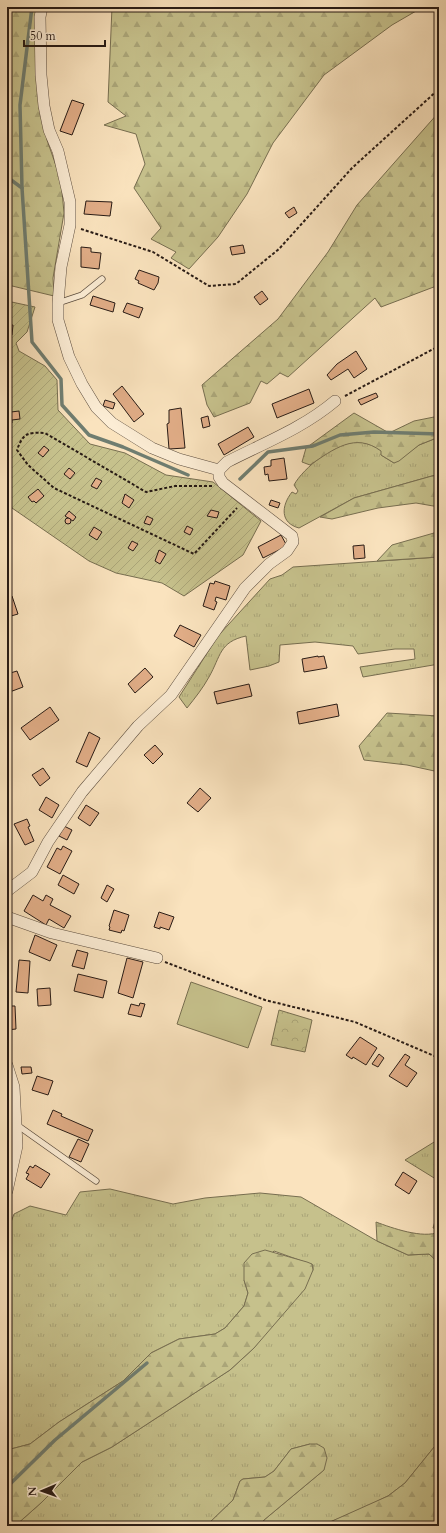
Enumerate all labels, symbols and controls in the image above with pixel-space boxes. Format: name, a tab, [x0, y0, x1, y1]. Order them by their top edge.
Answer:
scale bar	[24, 22, 105, 48]
text: 50 m	[30, 28, 57, 44]
north arrow	[22, 1471, 62, 1511]
text: N	[25, 1486, 40, 1496]

